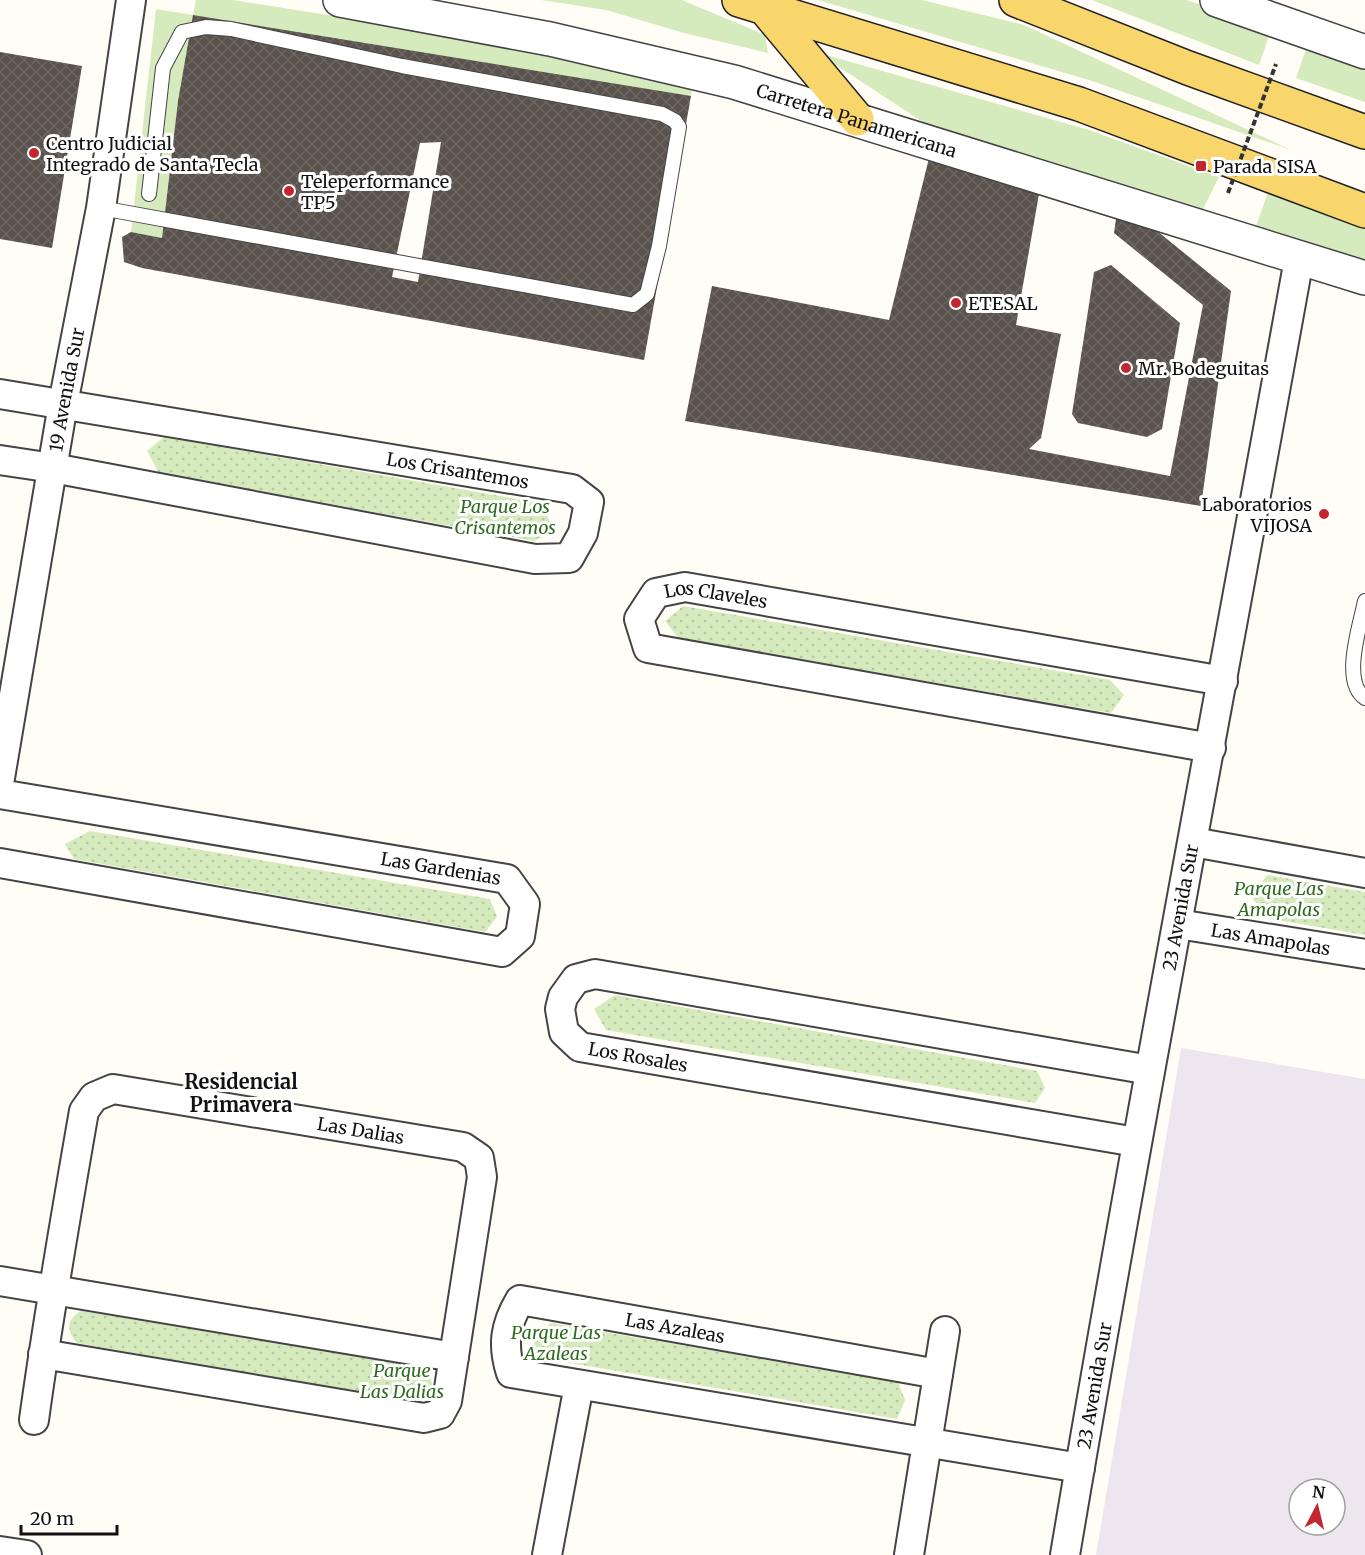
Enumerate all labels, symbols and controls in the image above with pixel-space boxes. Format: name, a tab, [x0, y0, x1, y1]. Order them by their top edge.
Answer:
street label: Carretera Panamericana	[754, 78, 960, 162]
place label: Centro Judicial Integrado de Santa Tecla	[46, 132, 259, 176]
marker: Centro Judicial Integrado de Santa Tecla	[27, 146, 41, 160]
place label: Parada SISA	[1213, 155, 1317, 178]
marker: Parada SISA	[1194, 159, 1208, 173]
place label: Teleperformance TP5	[301, 170, 449, 214]
marker: Teleperformance TP5	[282, 184, 296, 198]
place label: ETESAL	[968, 292, 1038, 315]
marker: ETESAL	[949, 296, 963, 310]
street label: 19 Avenida Sur	[44, 326, 89, 453]
place label: Mr. Bodeguitas	[1138, 357, 1269, 380]
marker: Mr. Bodeguitas	[1119, 361, 1133, 375]
street label: Los Crisantemos	[385, 447, 531, 493]
place label: Laboratorios VIJOSA	[1201, 493, 1312, 537]
park label: Parque Los Crisantemos	[454, 495, 556, 539]
marker: Laboratorios VIJOSA	[1317, 507, 1331, 521]
street label: Los Claveles	[662, 576, 770, 613]
street label: 23 Avenida Sur	[1157, 842, 1203, 972]
street label: Las Gardenias	[379, 847, 503, 889]
park label: Parque Las Amapolas	[1234, 877, 1324, 921]
street label: Las Amapolas	[1209, 918, 1332, 960]
street label: Los Rosales	[586, 1037, 690, 1077]
district label: Residencial Primavera	[184, 1069, 298, 1117]
street label: Las Dalias	[316, 1112, 406, 1149]
street label: Las Azaleas	[623, 1308, 727, 1348]
street label: 23 Avenida Sur	[1072, 1320, 1116, 1451]
park label: Parque Las Azaleas	[511, 1321, 601, 1365]
park label: Parque Las Dalias	[360, 1359, 444, 1403]
north arrow	[1287, 1477, 1347, 1537]
text: N	[1311, 1481, 1327, 1503]
scale bar	[21, 1498, 117, 1536]
text: 20 m	[30, 1507, 74, 1530]

